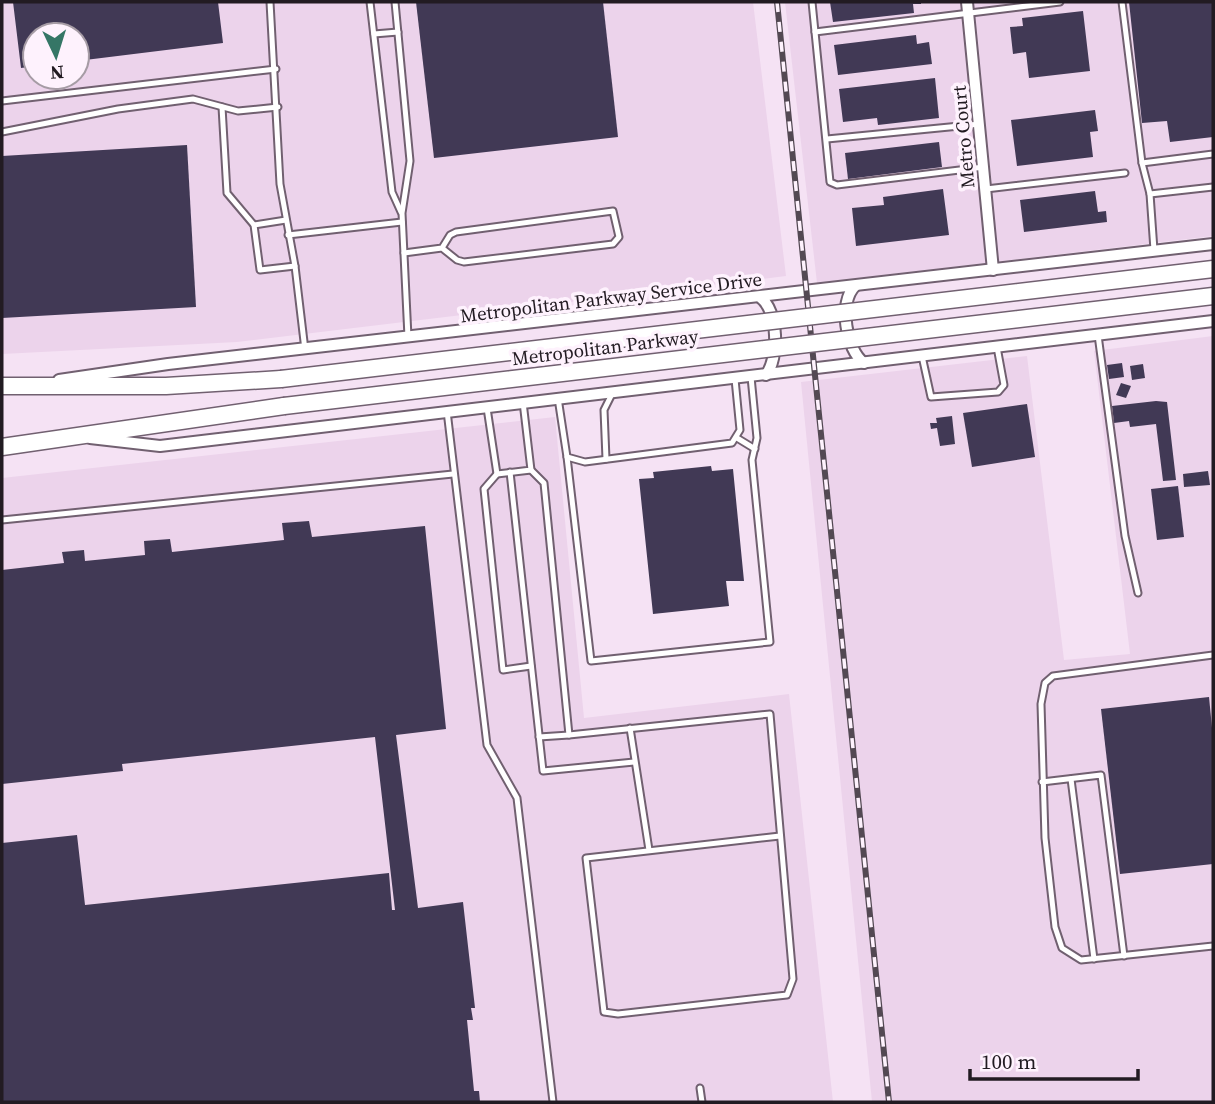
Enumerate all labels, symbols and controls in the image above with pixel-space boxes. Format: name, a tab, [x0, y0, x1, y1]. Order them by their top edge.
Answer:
north arrow	[21, 21, 91, 91]
text: N	[49, 60, 65, 86]
street label: Metro Court	[945, 84, 980, 190]
street label: Metropolitan Parkway Service Drive	[459, 266, 763, 328]
street label: Metropolitan Parkway	[510, 323, 700, 371]
scale bar	[970, 1038, 1138, 1082]
text: 100 m	[981, 1047, 1036, 1076]

